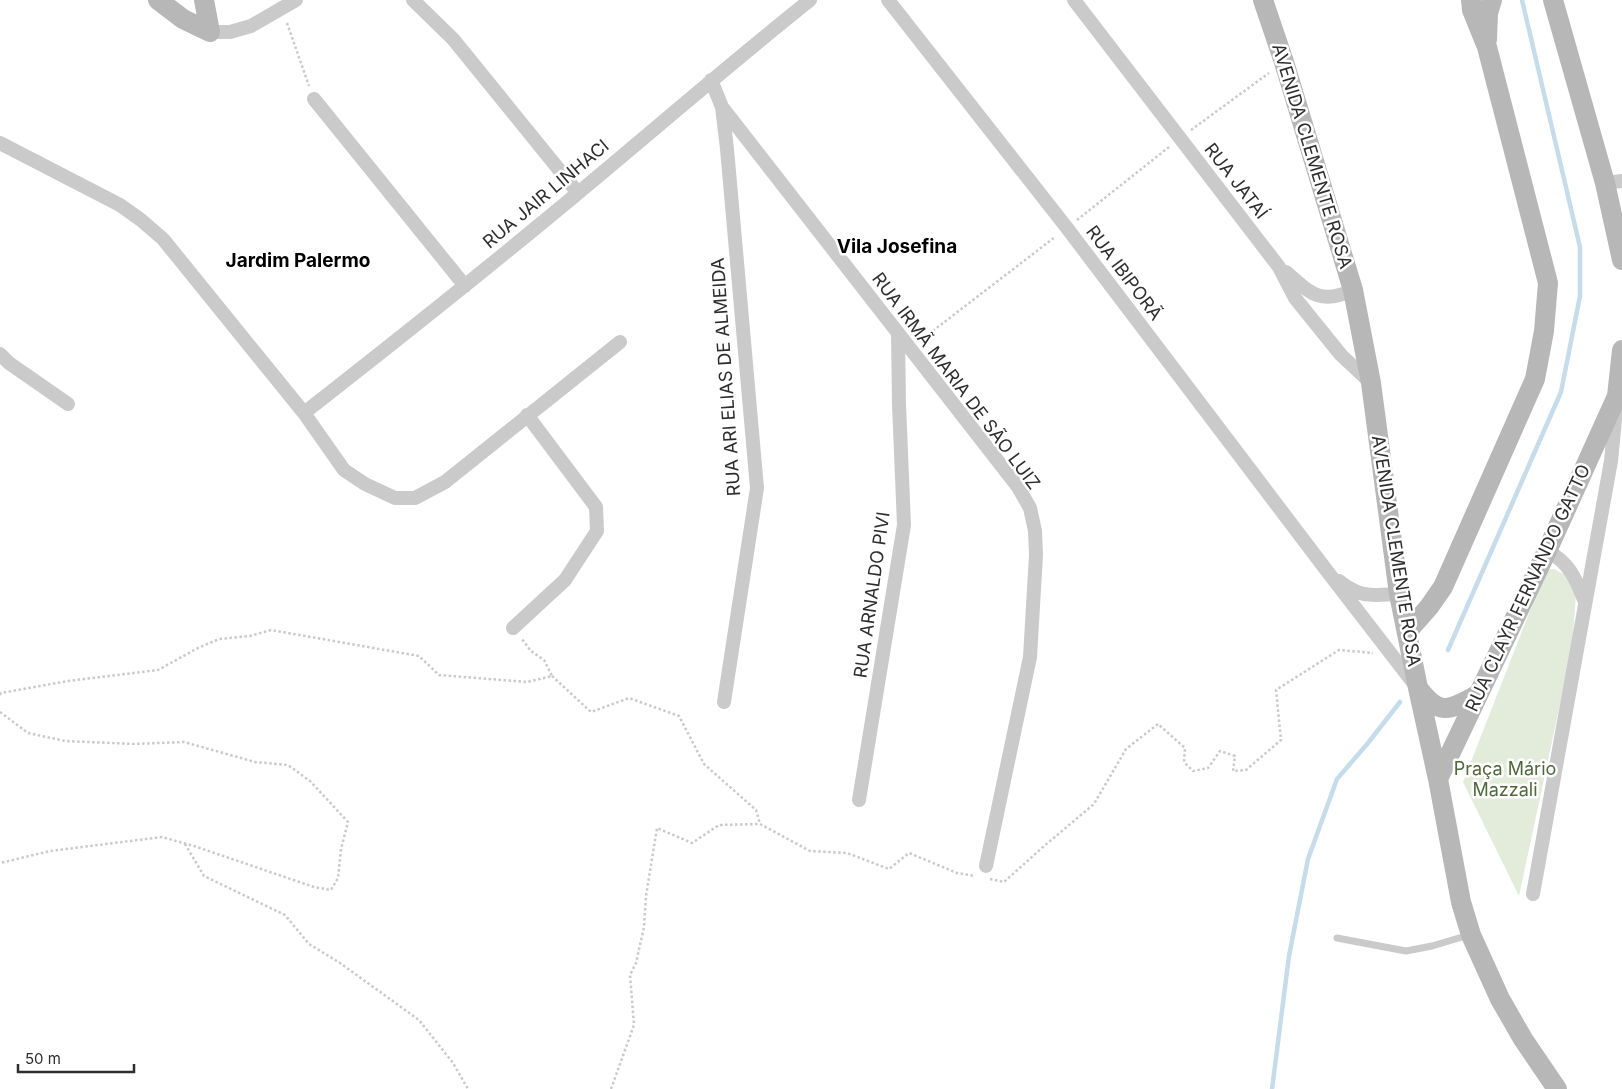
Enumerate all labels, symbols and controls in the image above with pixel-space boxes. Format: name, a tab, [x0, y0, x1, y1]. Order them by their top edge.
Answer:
street label: AVENIDA CLEMENTE ROSA	[1268, 41, 1357, 271]
street label: RUA JAIR LINHACI	[479, 135, 613, 252]
street label: RUA JATAÍ	[1200, 138, 1273, 223]
street label: RUA IBIPORÃ	[1082, 221, 1168, 324]
district label: Vila Josefina	[837, 235, 957, 258]
district label: Jardim Palermo	[226, 249, 370, 272]
street label: RUA ARI ELIAS DE ALMEIDA	[707, 257, 744, 497]
street label: RUA IRMÃ MARIA DE SÃO LUIZ	[868, 268, 1046, 493]
street label: AVENIDA CLEMENTE ROSA	[1368, 434, 1425, 668]
street label: RUA CLAYR FERNANDO GATTO	[1461, 461, 1594, 715]
street label: RUA ARNALDO PIVI	[849, 510, 894, 679]
park label: Praça Mário Mazzali	[1454, 758, 1556, 800]
scale bar	[18, 1042, 134, 1074]
text: 50 m	[25, 1049, 61, 1068]

